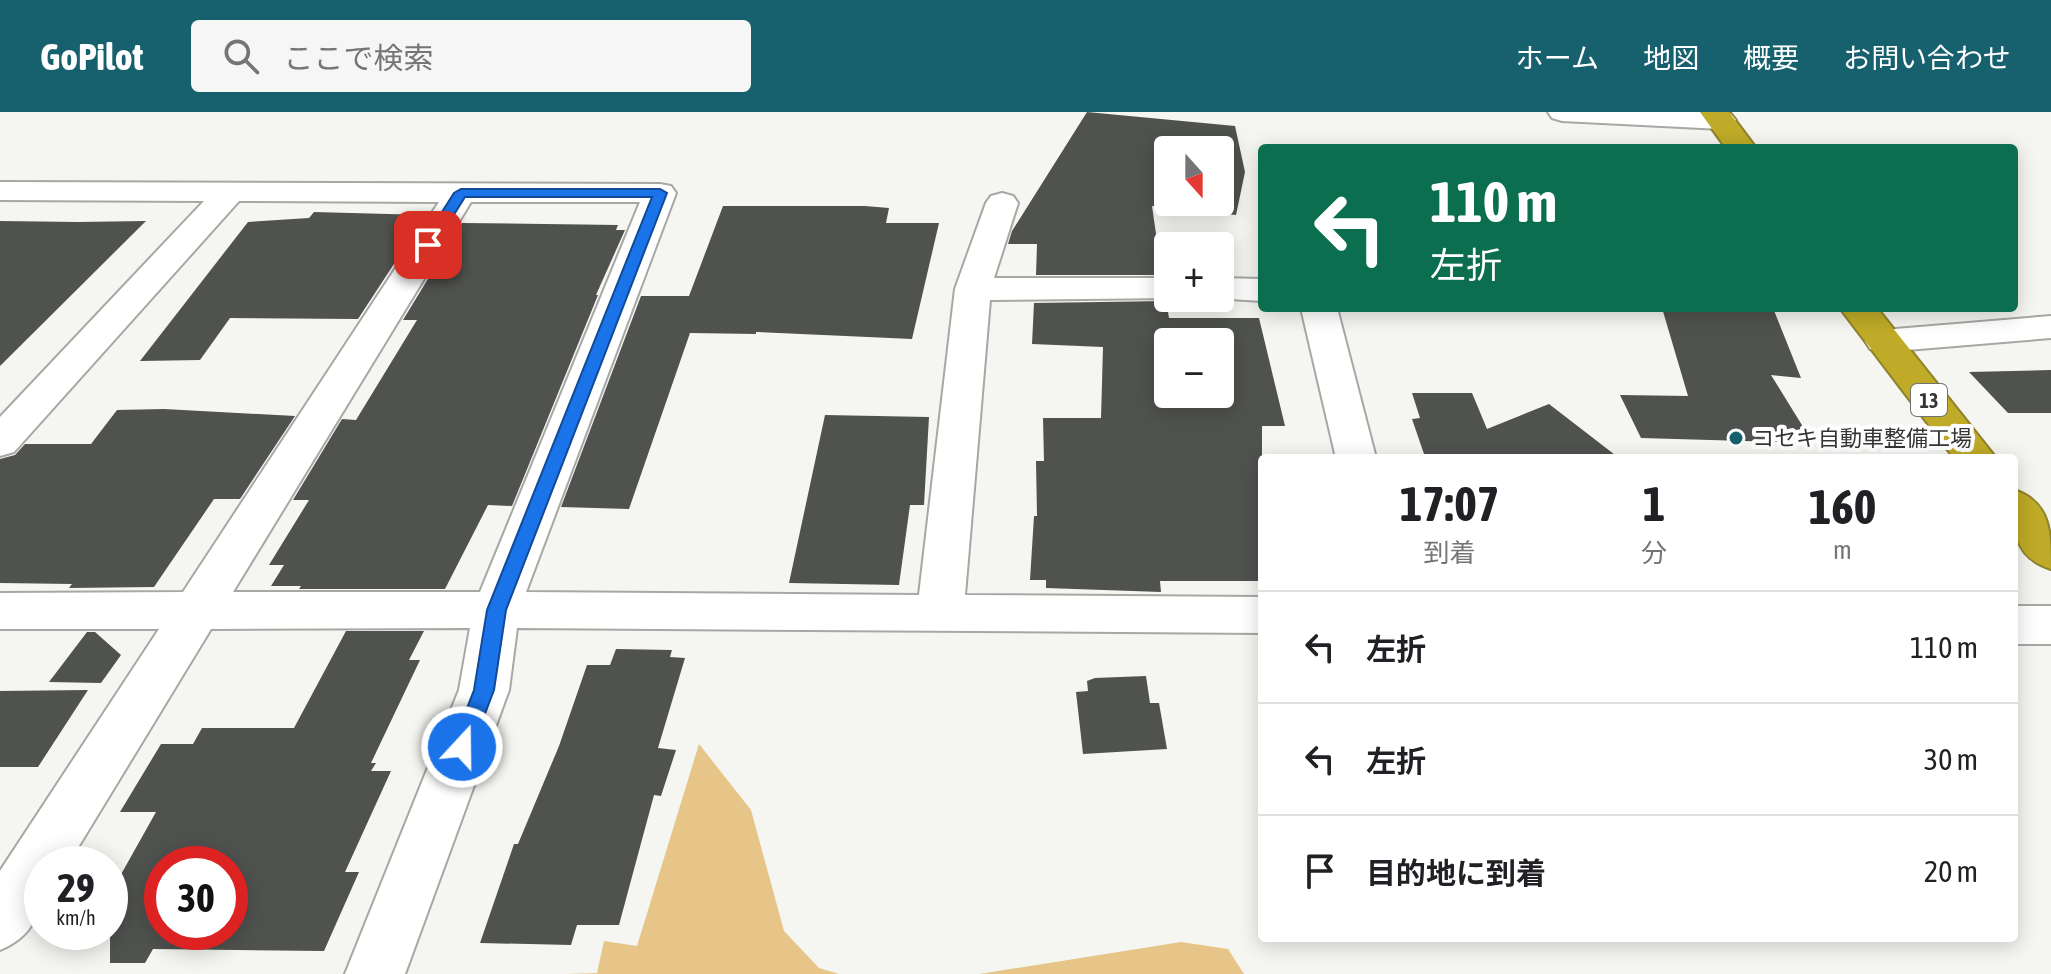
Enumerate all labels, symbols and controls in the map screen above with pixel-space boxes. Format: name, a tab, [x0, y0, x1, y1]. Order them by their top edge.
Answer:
search box	[191, 20, 751, 92]
icon: search	[219, 34, 263, 78]
text: GoPilot	[40, 35, 143, 78]
text: ここで検索	[283, 41, 433, 75]
text: ホーム	[1516, 42, 1599, 74]
text: 地図	[1643, 42, 1699, 74]
text: 概要	[1743, 42, 1799, 74]
text: お問い合わせ	[1843, 42, 2011, 74]
north arrow	[1154, 136, 1234, 216]
map controls	[1154, 136, 1234, 408]
text: 110 m	[1430, 170, 1557, 234]
icon: left	[1298, 176, 1402, 280]
pin	[394, 211, 462, 279]
icon: arrive	[406, 223, 450, 267]
button: +	[1154, 232, 1234, 312]
text: 左折	[1430, 244, 1502, 286]
button: −	[1154, 328, 1234, 408]
road number: 13	[1911, 384, 1947, 416]
place label: コセキ自動車整備工場	[1752, 425, 1972, 451]
marker: コセキ自動車整備工場	[1727, 429, 1745, 447]
text: 17:07	[1400, 476, 1499, 531]
text: 1	[1643, 476, 1665, 531]
text: 160	[1809, 479, 1876, 534]
text: m	[1833, 535, 1852, 565]
text: 到着	[1423, 538, 1476, 568]
text: 分	[1641, 538, 1667, 568]
icon: left	[1298, 625, 1342, 669]
text: 110 m	[1910, 630, 1978, 664]
text: 左折	[1366, 632, 1426, 666]
position arrow	[420, 705, 504, 789]
icon: left	[1298, 737, 1342, 781]
text: 30 m	[1924, 742, 1978, 776]
text: 左折	[1366, 744, 1426, 778]
speed limit sign: 30	[144, 846, 248, 950]
icon: arrive	[1298, 849, 1342, 893]
text: 20 m	[1924, 854, 1978, 888]
text: 目的地に到着	[1366, 856, 1546, 890]
text: 29	[57, 865, 95, 910]
text: km/h	[56, 906, 96, 929]

